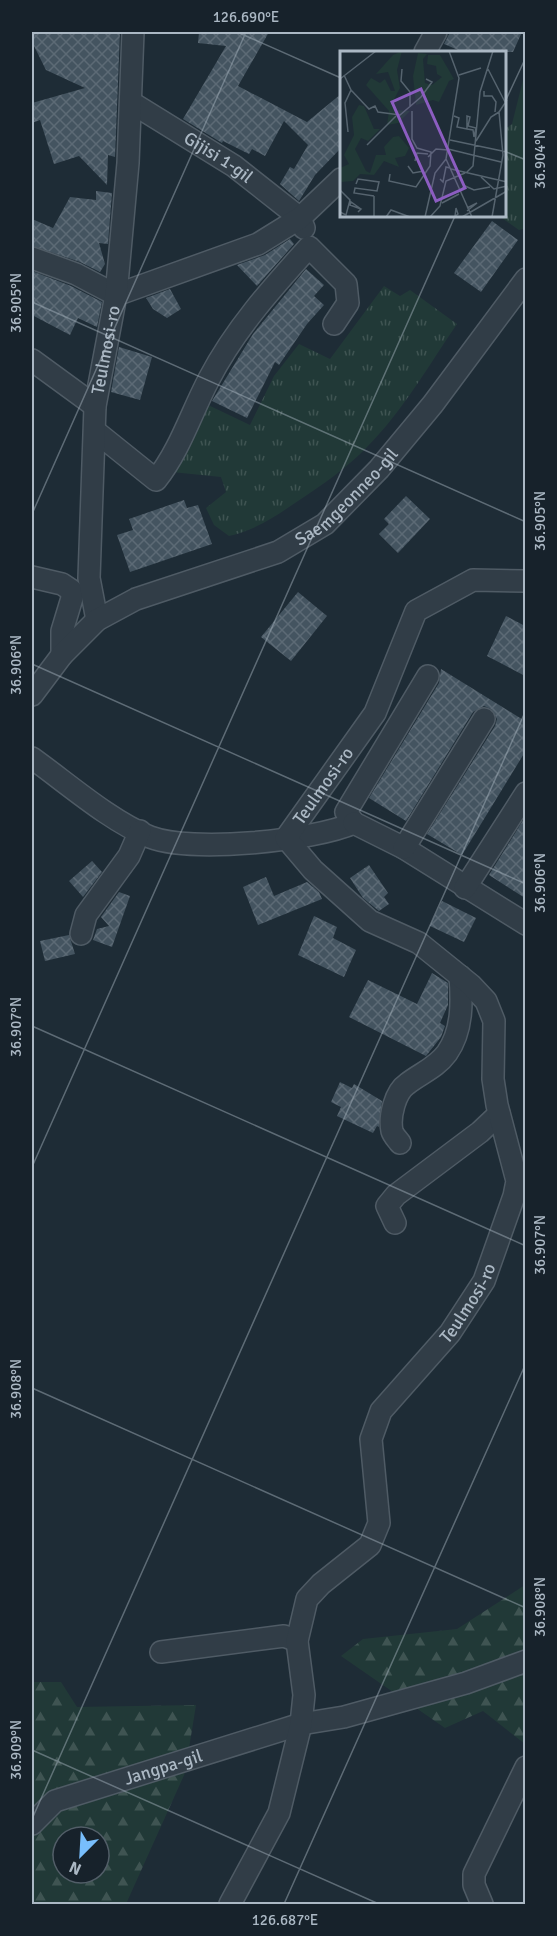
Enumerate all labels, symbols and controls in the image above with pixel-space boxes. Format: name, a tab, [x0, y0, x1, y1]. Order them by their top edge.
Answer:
text: 126.690°E	[213, 8, 279, 26]
inset map	[340, 51, 506, 218]
street label: Gijisi 1-gil	[180, 127, 257, 188]
text: 36.904°N	[531, 129, 549, 189]
text: 36.905°N	[7, 273, 25, 333]
street label: Teulmosi-ro	[86, 304, 125, 396]
street label: Saemgeonneo-gil	[291, 443, 403, 550]
text: 36.905°N	[531, 491, 549, 551]
text: 36.906°N	[7, 635, 25, 695]
street label: Teulmosi-ro	[288, 743, 358, 829]
text: 36.906°N	[531, 853, 549, 913]
text: 36.907°N	[7, 997, 25, 1057]
text: 36.907°N	[531, 1215, 549, 1275]
street label: Teulmosi-ro	[435, 1260, 500, 1348]
text: 36.908°N	[7, 1359, 25, 1419]
text: 36.908°N	[531, 1577, 549, 1637]
text: 36.909°N	[7, 1720, 25, 1780]
street label: Jangpa-gil	[121, 1745, 205, 1790]
north arrow	[51, 1825, 111, 1885]
text: N	[66, 1856, 84, 1879]
text: 126.687°E	[252, 1911, 318, 1929]

